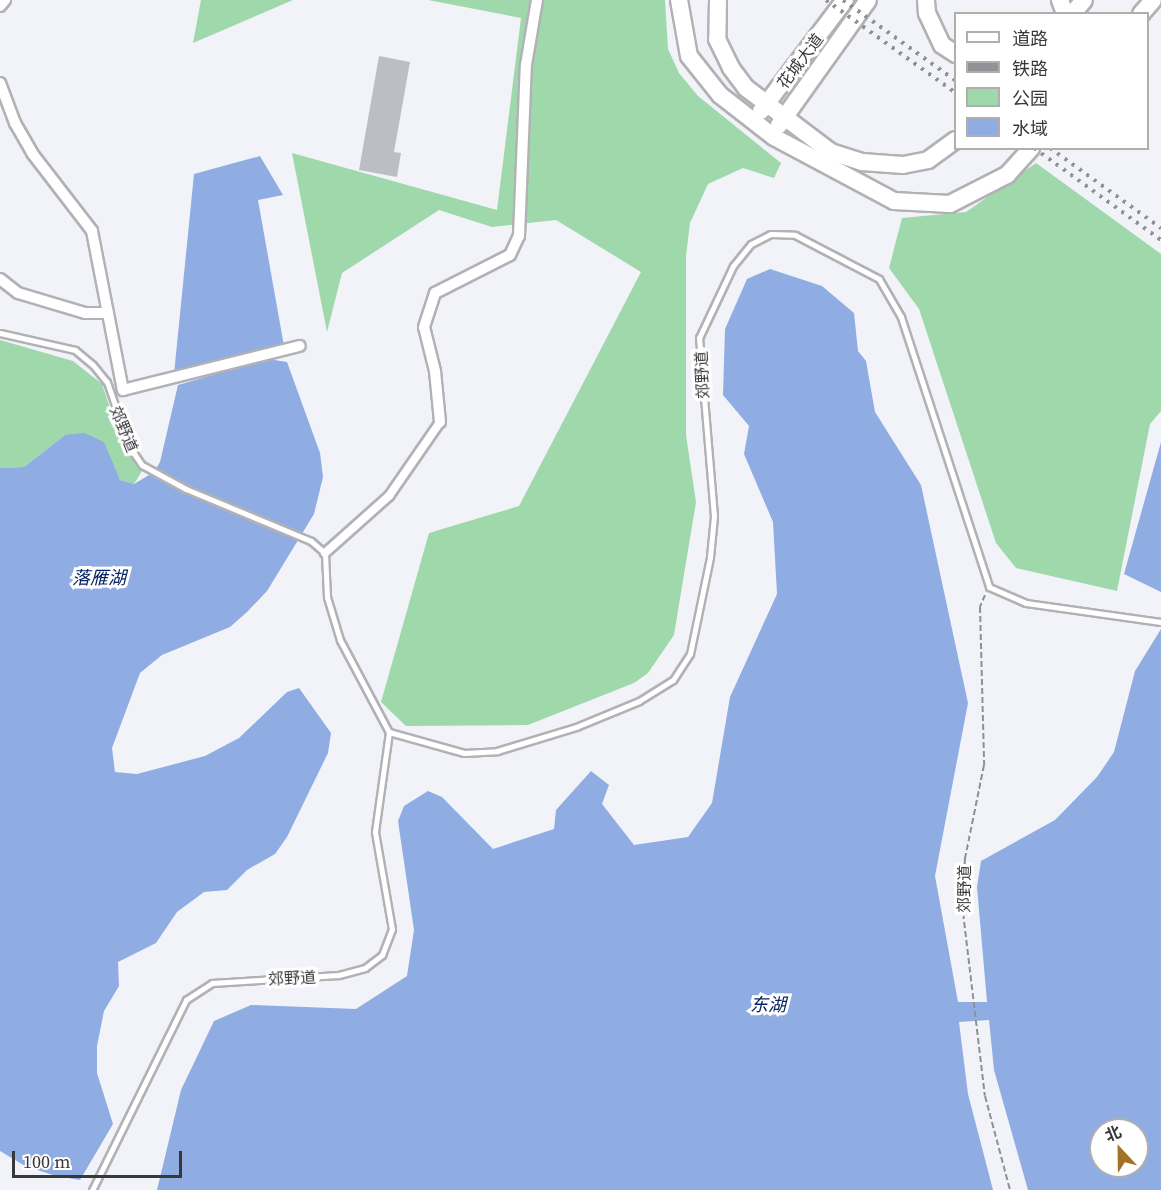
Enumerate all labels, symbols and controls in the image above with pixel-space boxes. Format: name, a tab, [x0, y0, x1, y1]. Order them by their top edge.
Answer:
legend	[954, 12, 1149, 150]
text: 道路	[1012, 26, 1048, 51]
street label: 花城大道	[773, 30, 827, 92]
text: 铁路	[1012, 56, 1048, 81]
text: 公园	[1012, 86, 1048, 111]
text: 水域	[1012, 116, 1048, 141]
street label: 郊野道	[691, 351, 713, 399]
street label: 郊野道	[106, 403, 142, 455]
water label: 落雁湖	[72, 567, 126, 589]
street label: 郊野道	[954, 865, 974, 913]
street label: 郊野道	[268, 967, 316, 989]
water label: 东湖	[750, 994, 786, 1016]
north arrow	[1089, 1118, 1149, 1178]
text: 北	[1101, 1120, 1125, 1146]
scale bar	[15, 1139, 184, 1177]
text: 100 m	[23, 1149, 70, 1174]

